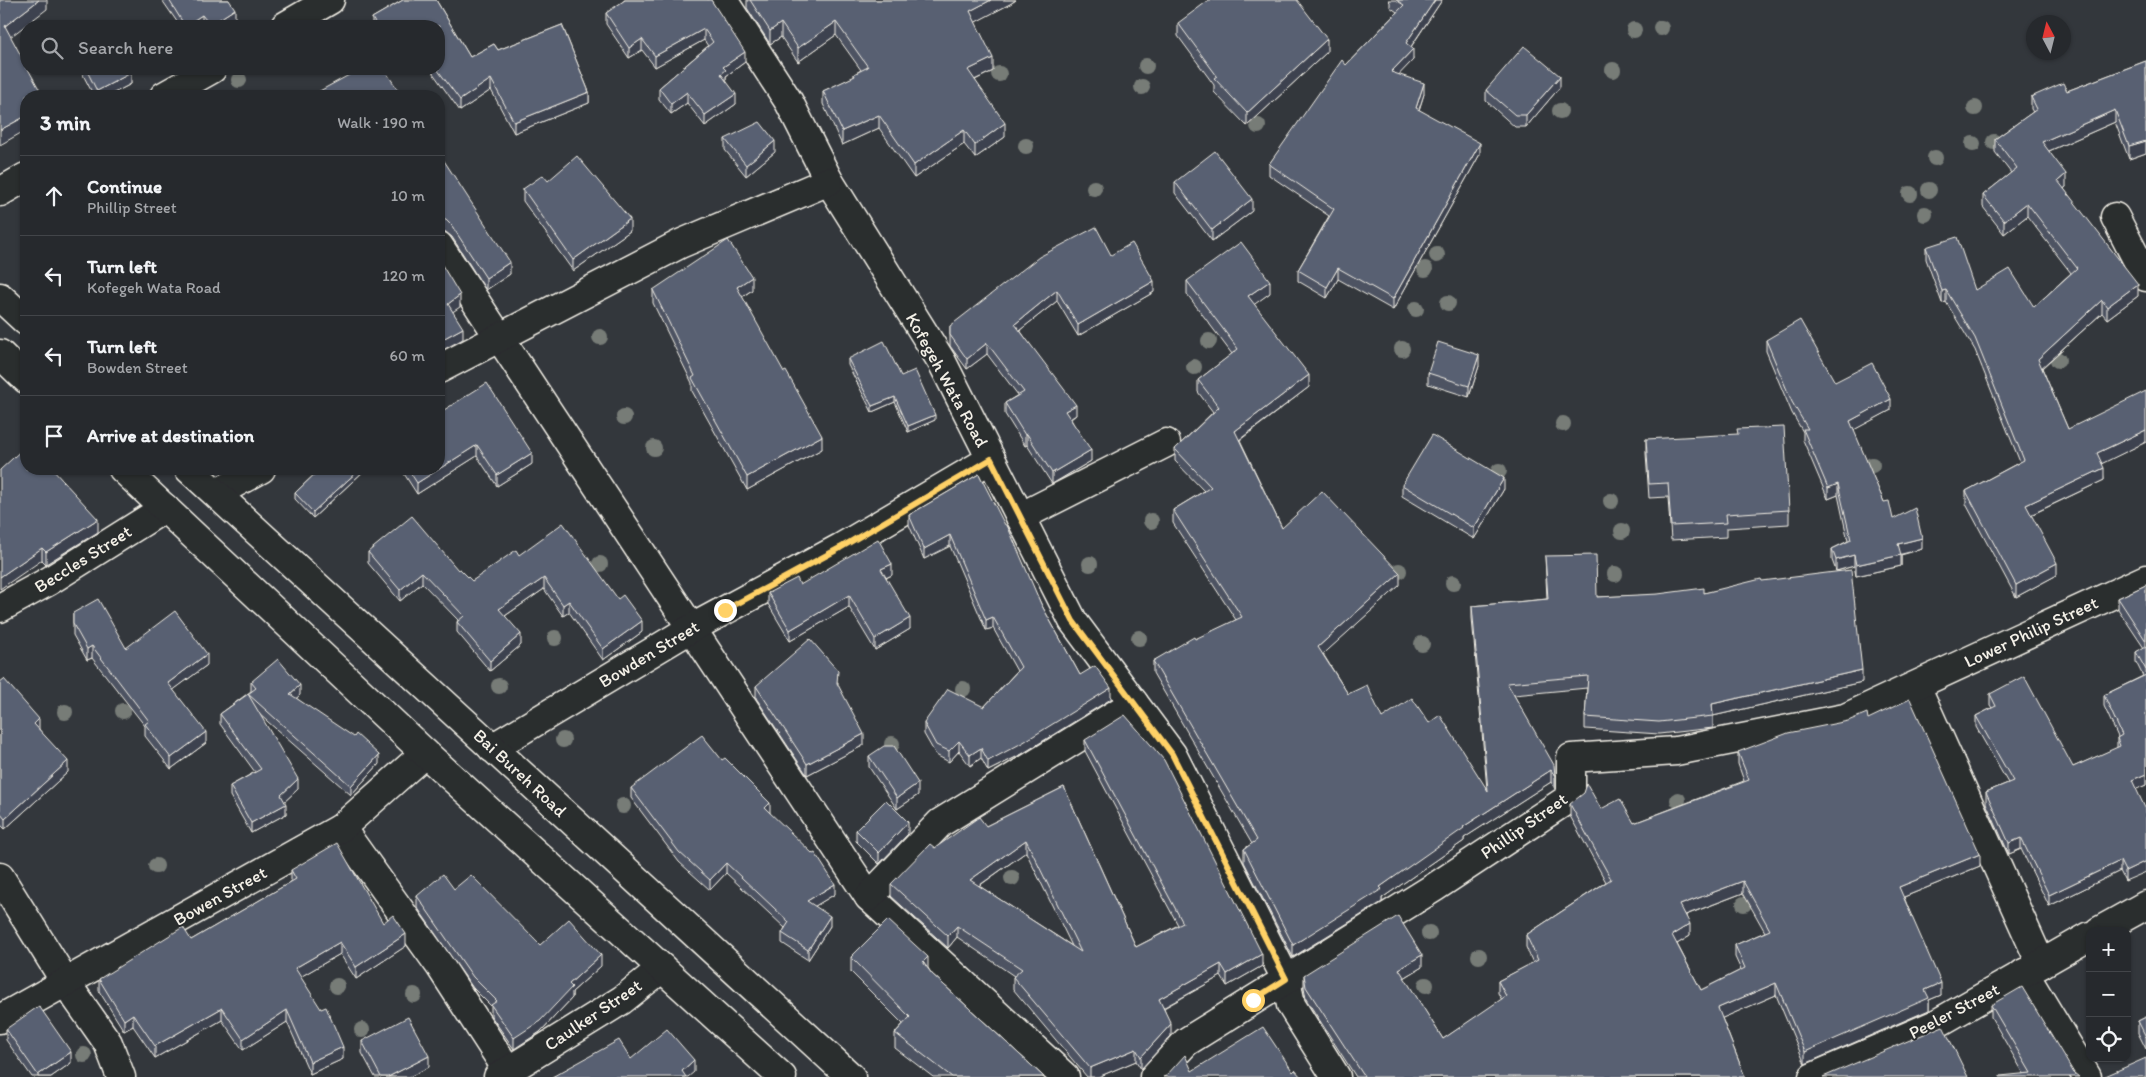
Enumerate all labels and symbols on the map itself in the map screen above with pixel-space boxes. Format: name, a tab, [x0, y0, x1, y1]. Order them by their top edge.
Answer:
north arrow	[2026, 15, 2071, 60]
street label: Kofegeh Wata Road	[901, 309, 993, 451]
street label: Beccles Street	[30, 520, 136, 598]
street label: Lower Philip Street	[1961, 591, 2102, 673]
route end	[714, 599, 737, 622]
street label: Bowden Street	[595, 615, 703, 693]
street label: Bai Bureh Road	[469, 724, 571, 822]
street label: Phillip Street	[1476, 788, 1572, 864]
street label: Bowen Street	[169, 861, 271, 931]
street label: Caulker Street	[540, 974, 646, 1056]
street label: Peeler Street	[1905, 978, 2003, 1044]
route start	[1242, 989, 1265, 1012]

